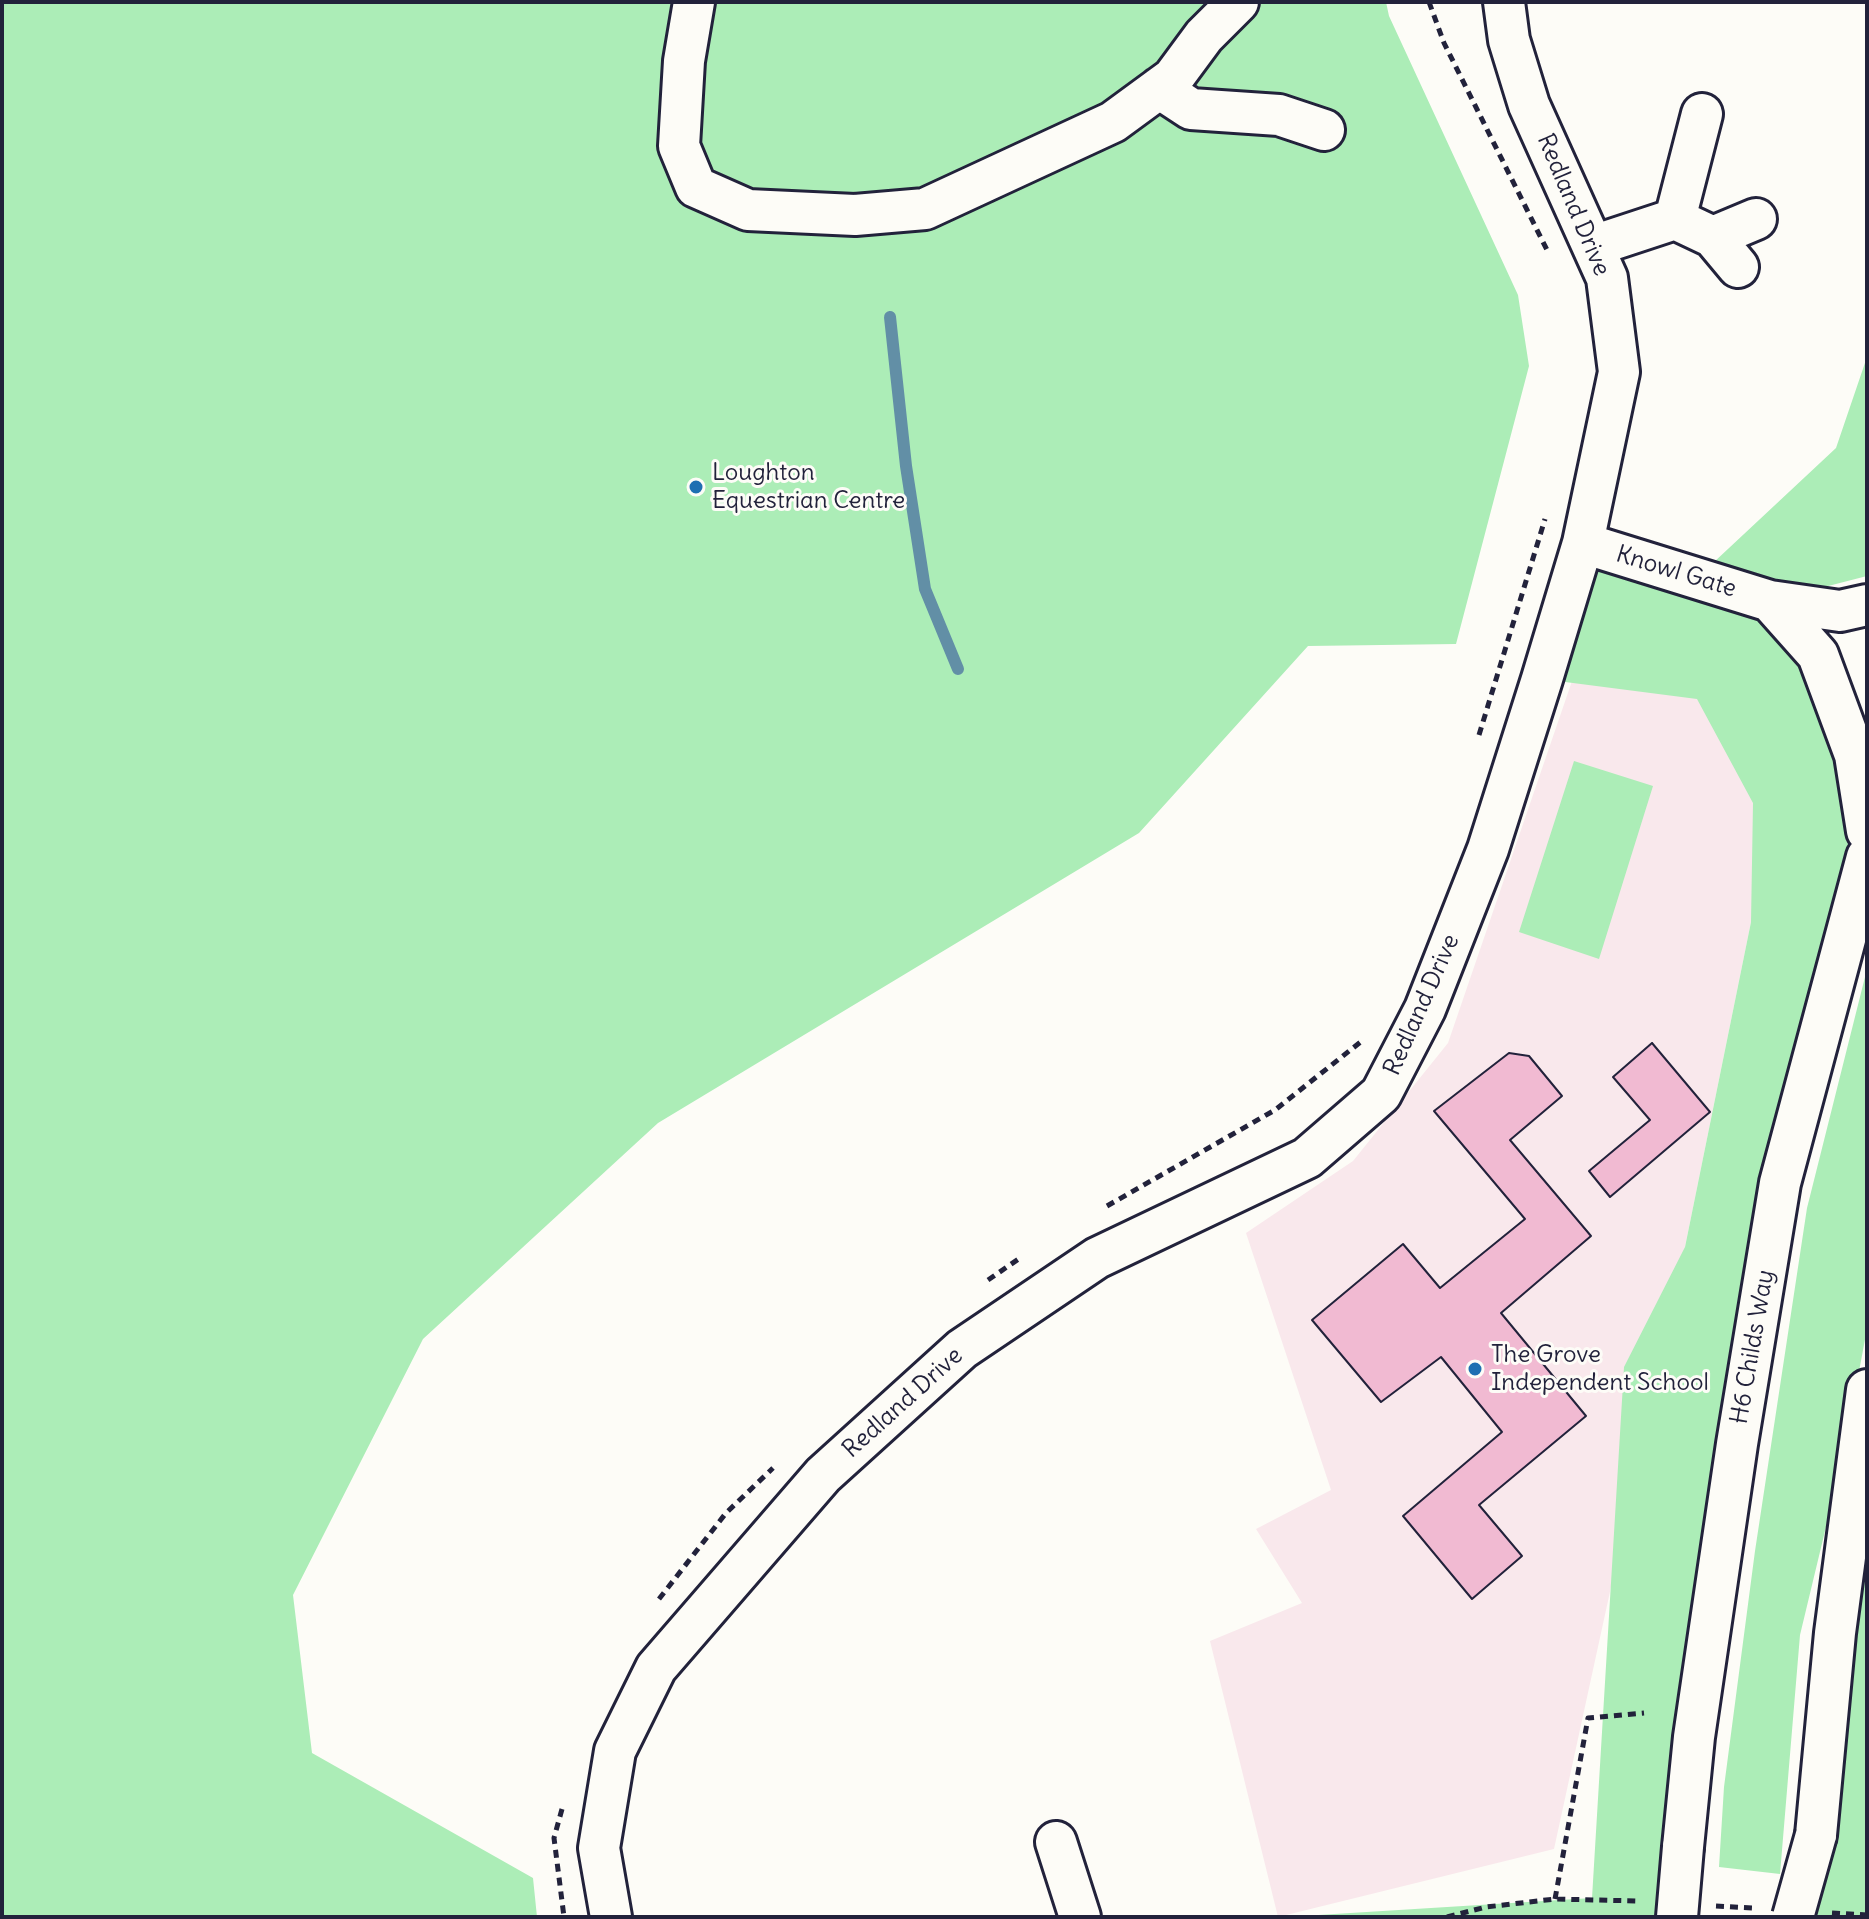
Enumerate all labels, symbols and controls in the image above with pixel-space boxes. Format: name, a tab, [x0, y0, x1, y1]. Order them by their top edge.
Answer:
street label: Redland Drive	[1530, 130, 1616, 280]
place label: Loughton Equestrian Centre	[712, 459, 905, 515]
marker: Loughton Equestrian Centre	[687, 478, 705, 496]
street label: Knowl Gate	[1613, 540, 1739, 604]
street label: Redland Drive	[1378, 930, 1466, 1080]
street label: H6 Childs Way	[1725, 1268, 1781, 1426]
place label: The Grove Independent School	[1491, 1341, 1709, 1397]
street label: Redland Drive	[837, 1342, 969, 1464]
marker: The Grove Independent School	[1466, 1360, 1484, 1378]

